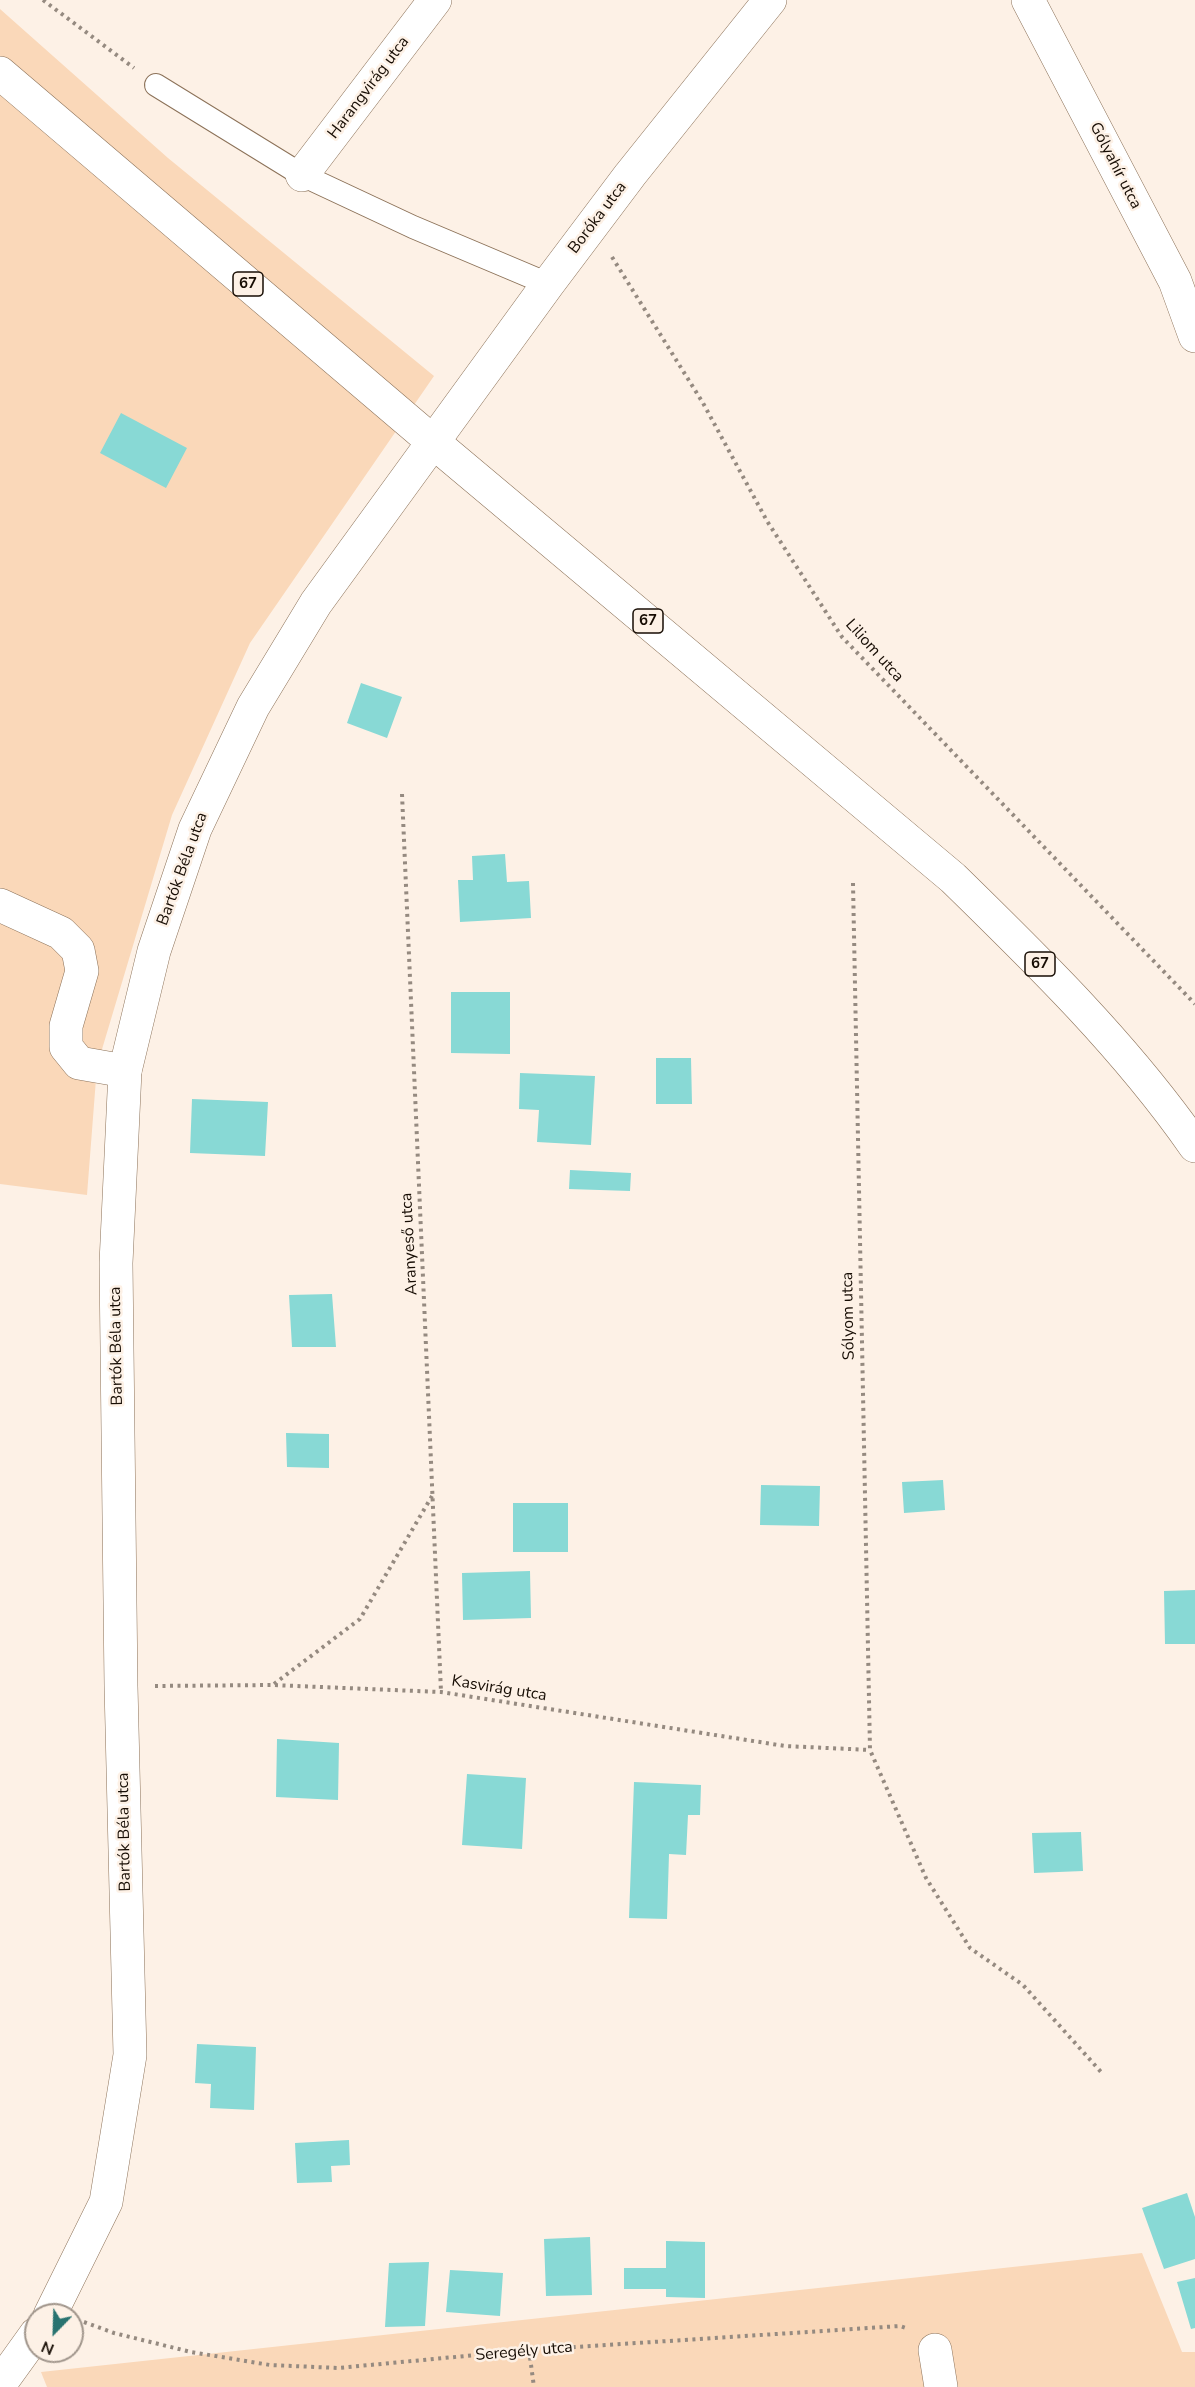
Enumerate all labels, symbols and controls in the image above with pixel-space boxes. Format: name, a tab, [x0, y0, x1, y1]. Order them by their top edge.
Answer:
street label: Harangvirág utca	[324, 33, 414, 143]
street label: Gólyahír utca	[1085, 120, 1145, 212]
street label: Boróka utca	[565, 178, 631, 258]
road number: 67	[233, 272, 263, 296]
road number: 67	[633, 609, 663, 633]
street label: Liliom utca	[841, 616, 907, 686]
street label: Bartók Béla utca	[154, 810, 212, 928]
road number: 67	[1025, 952, 1055, 976]
street label: Aranyeső utca	[398, 1192, 422, 1296]
street label: Sólyom utca	[839, 1272, 859, 1360]
street label: Bartók Béla utca	[106, 1286, 128, 1406]
street label: Kasvirág utca	[450, 1672, 548, 1706]
street label: Bartók Béla utca	[114, 1772, 136, 1892]
north arrow	[24, 2303, 84, 2363]
text: N	[38, 2335, 58, 2360]
street label: Seregély utca	[475, 2338, 573, 2366]

